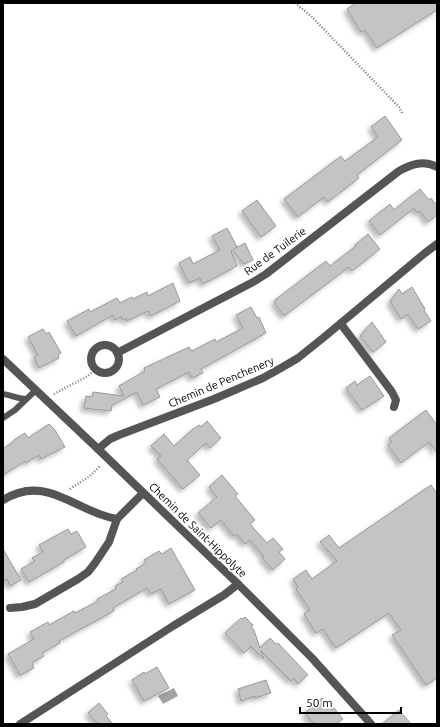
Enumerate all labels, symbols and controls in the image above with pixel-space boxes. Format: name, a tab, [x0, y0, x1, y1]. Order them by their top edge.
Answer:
street label: Rue de Tuilerie	[242, 225, 308, 277]
street label: Chemin de Penchenery	[166, 354, 276, 410]
street label: Chemin de Saint-Hippolyte	[147, 480, 249, 580]
scale bar	[300, 689, 401, 715]
text: 50 m	[306, 696, 333, 709]

